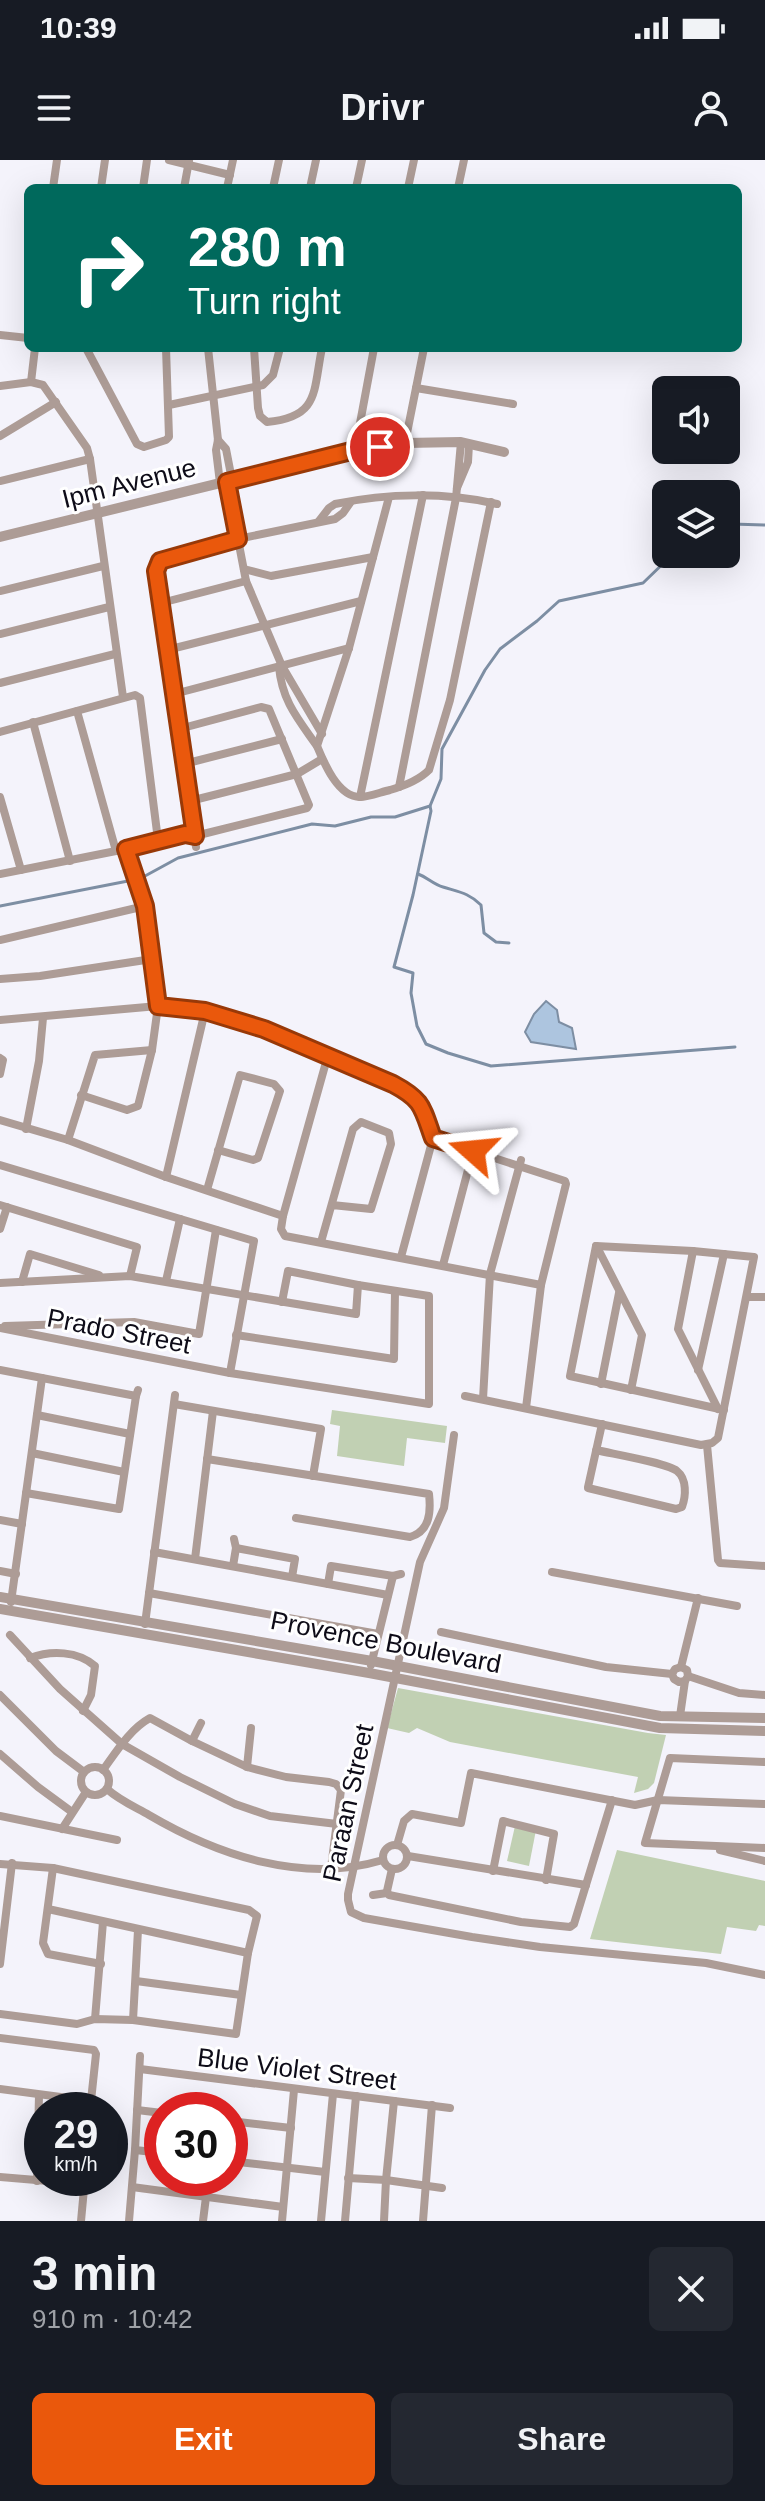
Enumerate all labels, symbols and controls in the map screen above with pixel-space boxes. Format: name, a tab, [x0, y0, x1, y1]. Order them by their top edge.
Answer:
text: 10:39	[40, 11, 117, 44]
icon: menu	[32, 86, 76, 130]
icon: person	[689, 86, 733, 130]
text: Drivr	[340, 87, 425, 128]
text: 280 m	[188, 215, 347, 278]
icon: right	[56, 216, 160, 320]
text: Turn right	[188, 281, 341, 322]
map controls	[652, 376, 740, 568]
button: sound	[652, 376, 740, 464]
pin	[346, 413, 414, 481]
icon: arrive	[358, 425, 402, 469]
street label: Ipm Avenue	[59, 452, 199, 514]
button: layers	[652, 480, 740, 568]
position arrow	[431, 1109, 515, 1193]
street label: Prado Street	[44, 1302, 194, 1360]
street label: Provence Boulevard	[268, 1605, 504, 1679]
street label: Paraan Street	[317, 1721, 380, 1885]
street label: Blue Violet Street	[196, 2042, 399, 2096]
speed limit sign: 30	[144, 2092, 248, 2196]
text: 29	[54, 2112, 98, 2156]
text: km/h	[54, 2153, 98, 2175]
text: 3 min	[32, 2247, 157, 2300]
button: close	[649, 2247, 733, 2331]
text: 910 m · 10:42	[32, 2304, 192, 2334]
button: Exit	[32, 2393, 375, 2485]
button: Share	[391, 2393, 733, 2485]

